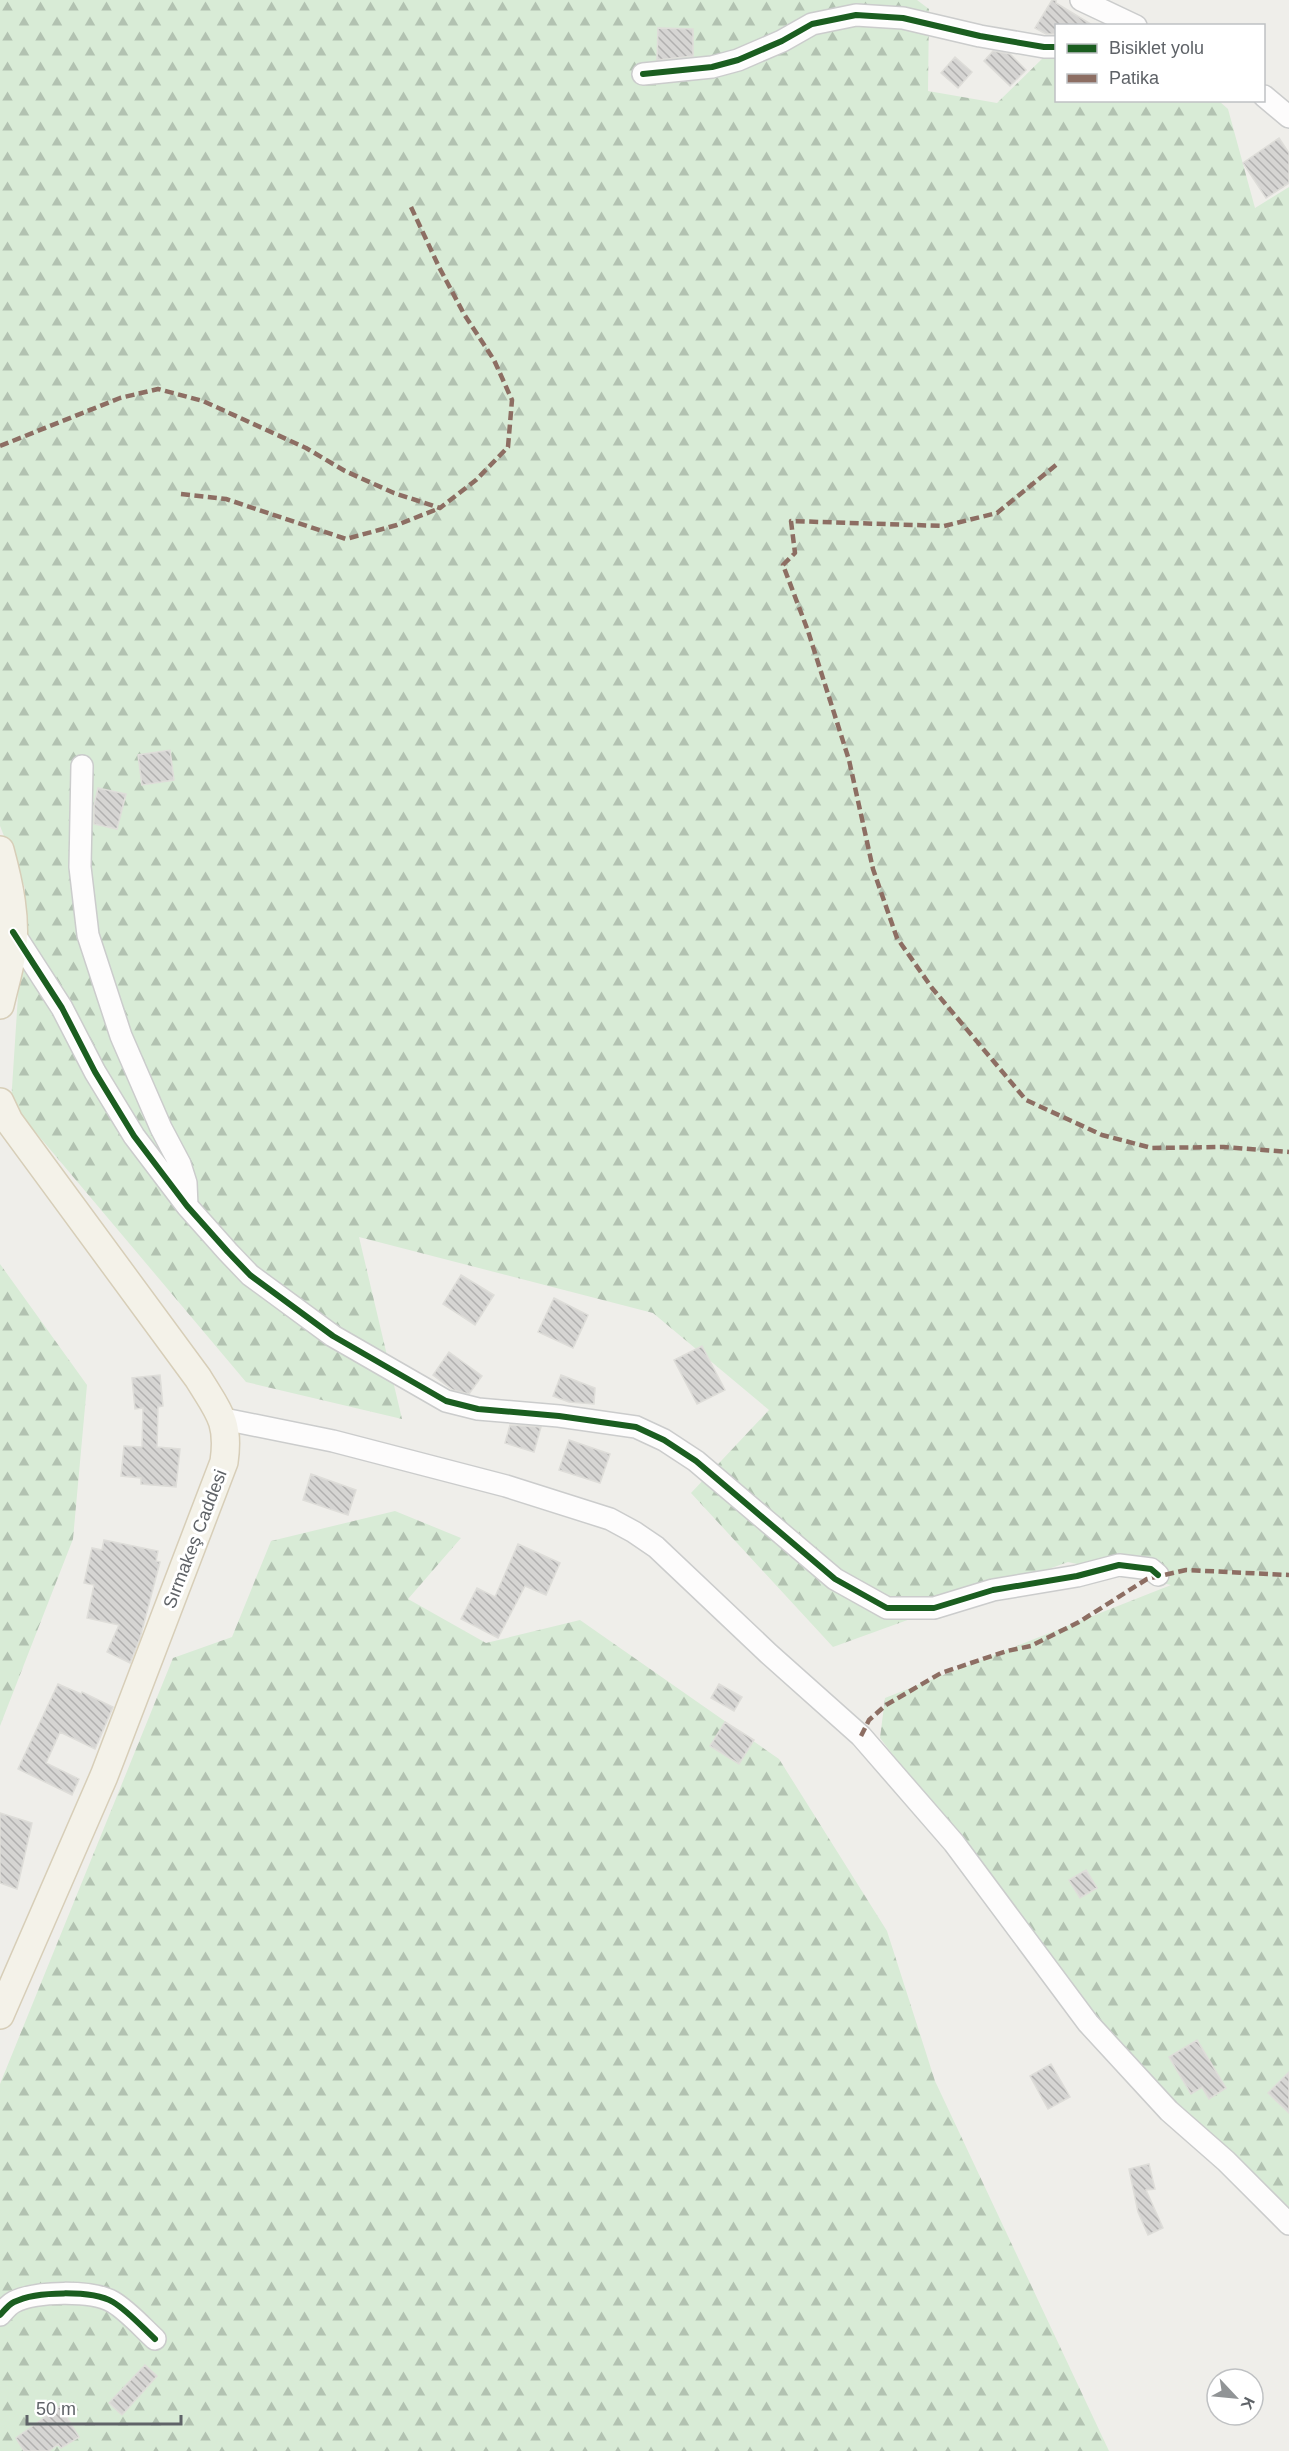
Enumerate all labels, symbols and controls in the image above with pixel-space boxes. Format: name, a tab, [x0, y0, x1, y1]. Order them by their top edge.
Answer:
legend	[1055, 24, 1265, 102]
text: Bisiklet yolu	[1109, 38, 1204, 58]
text: Patika	[1109, 68, 1160, 88]
street label: Sırmakeş Caddesi	[159, 1467, 231, 1611]
north arrow	[1205, 2367, 1265, 2427]
scale bar	[27, 2388, 182, 2426]
text: K	[1238, 2394, 1258, 2413]
text: 50 m	[36, 2399, 76, 2419]

